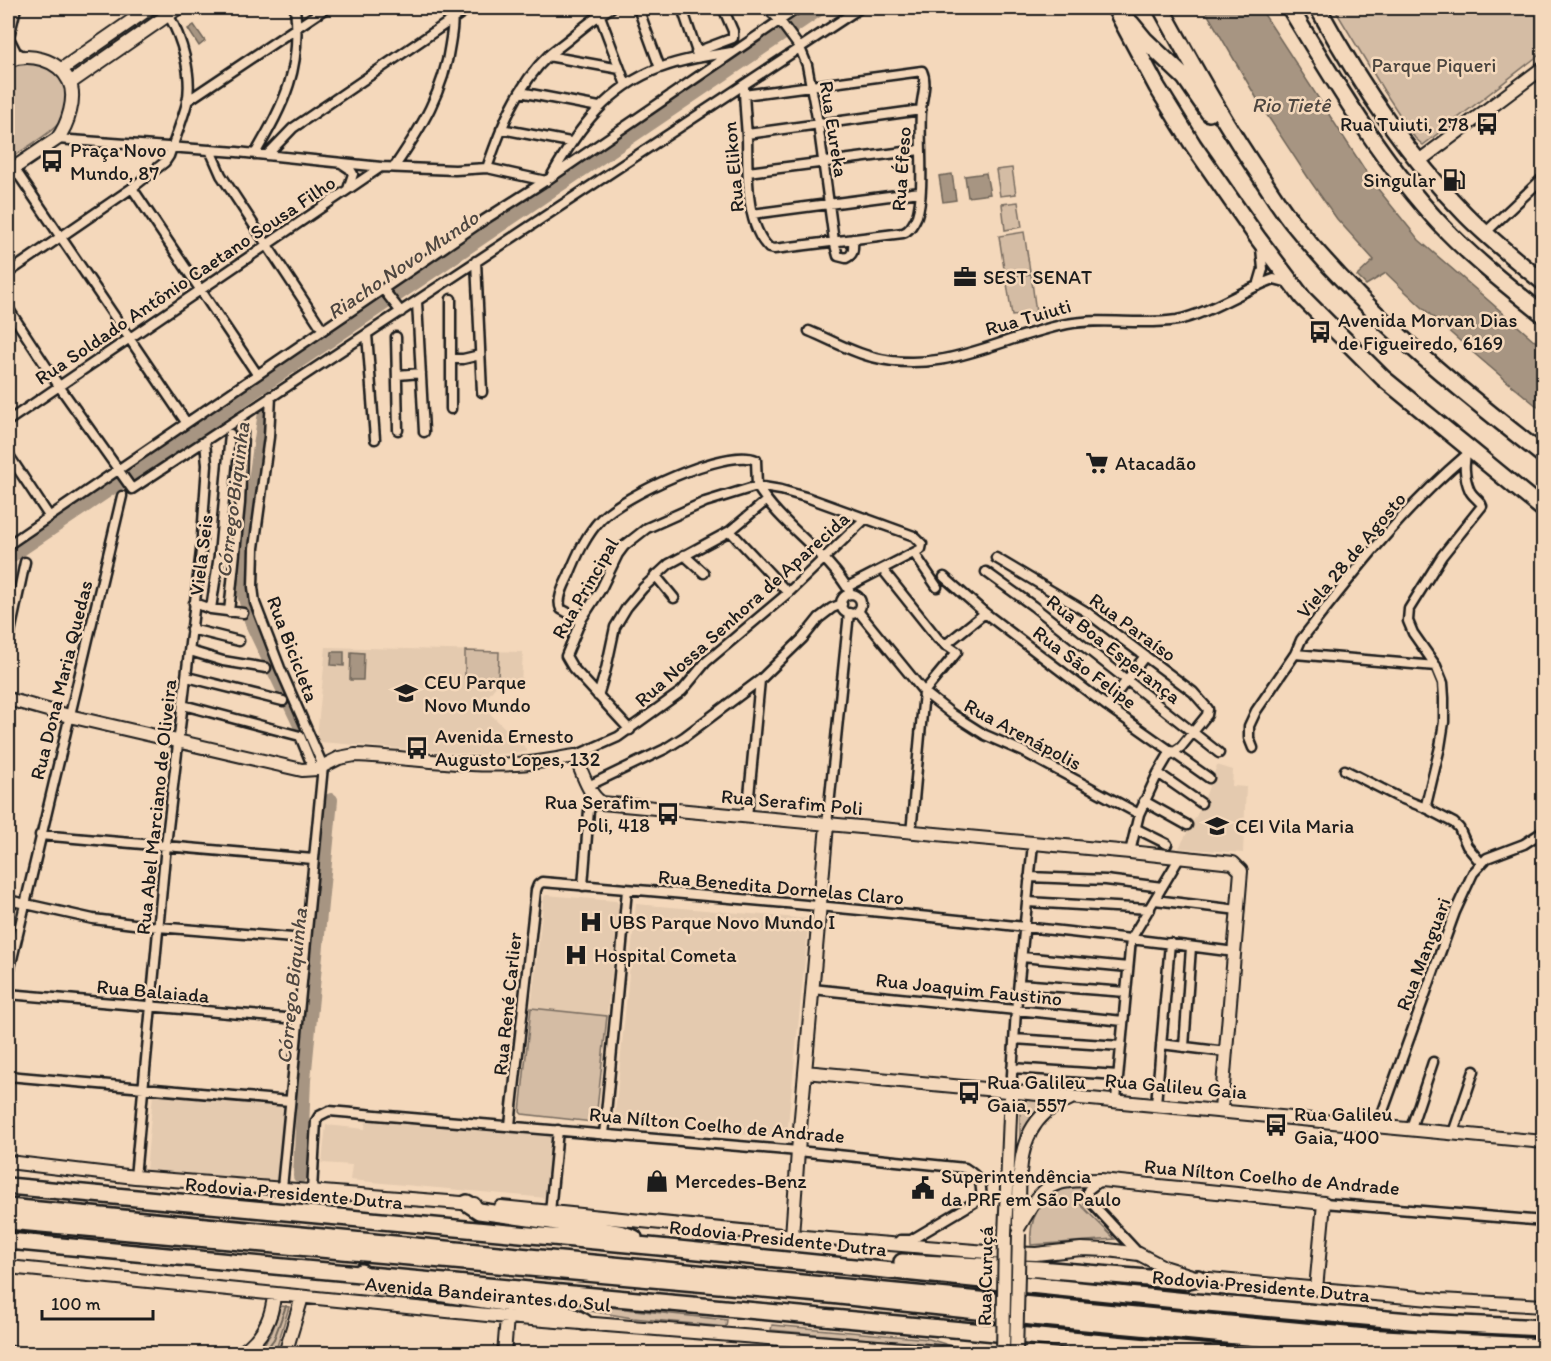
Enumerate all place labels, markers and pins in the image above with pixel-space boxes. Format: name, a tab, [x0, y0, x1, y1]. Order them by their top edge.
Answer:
bus stop icon: Rua Tuiuti, 278	[1474, 111, 1500, 137]
place label: Rua Tuiuti, 278	[1340, 112, 1469, 136]
place label: Praça Novo Mundo, 87	[70, 138, 166, 185]
bus stop icon: Praça Novo Mundo, 87	[39, 148, 65, 174]
fuel station icon: Singular	[1441, 167, 1467, 193]
place label: Singular	[1363, 168, 1436, 192]
office icon: SEST SENAT	[952, 264, 978, 290]
place label: SEST SENAT	[983, 265, 1092, 289]
place label: Avenida Morvan Dias de Figueiredo, 6169	[1338, 308, 1517, 355]
bus stop icon: Avenida Morvan Dias de Figueiredo, 6169	[1307, 319, 1333, 345]
supermarket icon: Atacadão	[1084, 450, 1110, 476]
place label: Atacadão	[1115, 451, 1196, 475]
place label: CEU Parque Novo Mundo	[424, 670, 531, 717]
school or university icon: CEU Parque Novo Mundo	[393, 680, 419, 706]
place label: Avenida Ernesto Augusto Lopes, 132	[435, 724, 601, 771]
bus stop icon: Avenida Ernesto Augusto Lopes, 132	[404, 735, 430, 761]
place label: Rua Serafim Poli, 418	[544, 790, 650, 837]
bus stop icon: Rua Serafim Poli, 418	[655, 801, 681, 827]
school or university icon: CEI Vila Maria	[1204, 813, 1230, 839]
place label: CEI Vila Maria	[1235, 814, 1354, 838]
hospital icon: UBS Parque Novo Mundo I	[578, 909, 604, 935]
place label: UBS Parque Novo Mundo I	[609, 910, 835, 934]
hospital icon: Hospital Cometa	[563, 942, 589, 968]
place label: Hospital Cometa	[594, 943, 737, 967]
place label: Rua Galileu Gaia, 557	[987, 1070, 1086, 1117]
bus stop icon: Rua Galileu Gaia, 557	[956, 1080, 982, 1106]
place label: Rua Galileu Gaia, 400	[1294, 1102, 1393, 1149]
bus stop icon: Rua Galileu Gaia, 400	[1263, 1112, 1289, 1138]
place label: Superintendência da PRF em São Paulo	[941, 1164, 1121, 1211]
shop icon: Mercedes-Benz	[644, 1168, 670, 1194]
place label: Mercedes-Benz	[675, 1169, 807, 1193]
public building icon: Superintendência da PRF em São Paulo	[910, 1175, 936, 1201]

